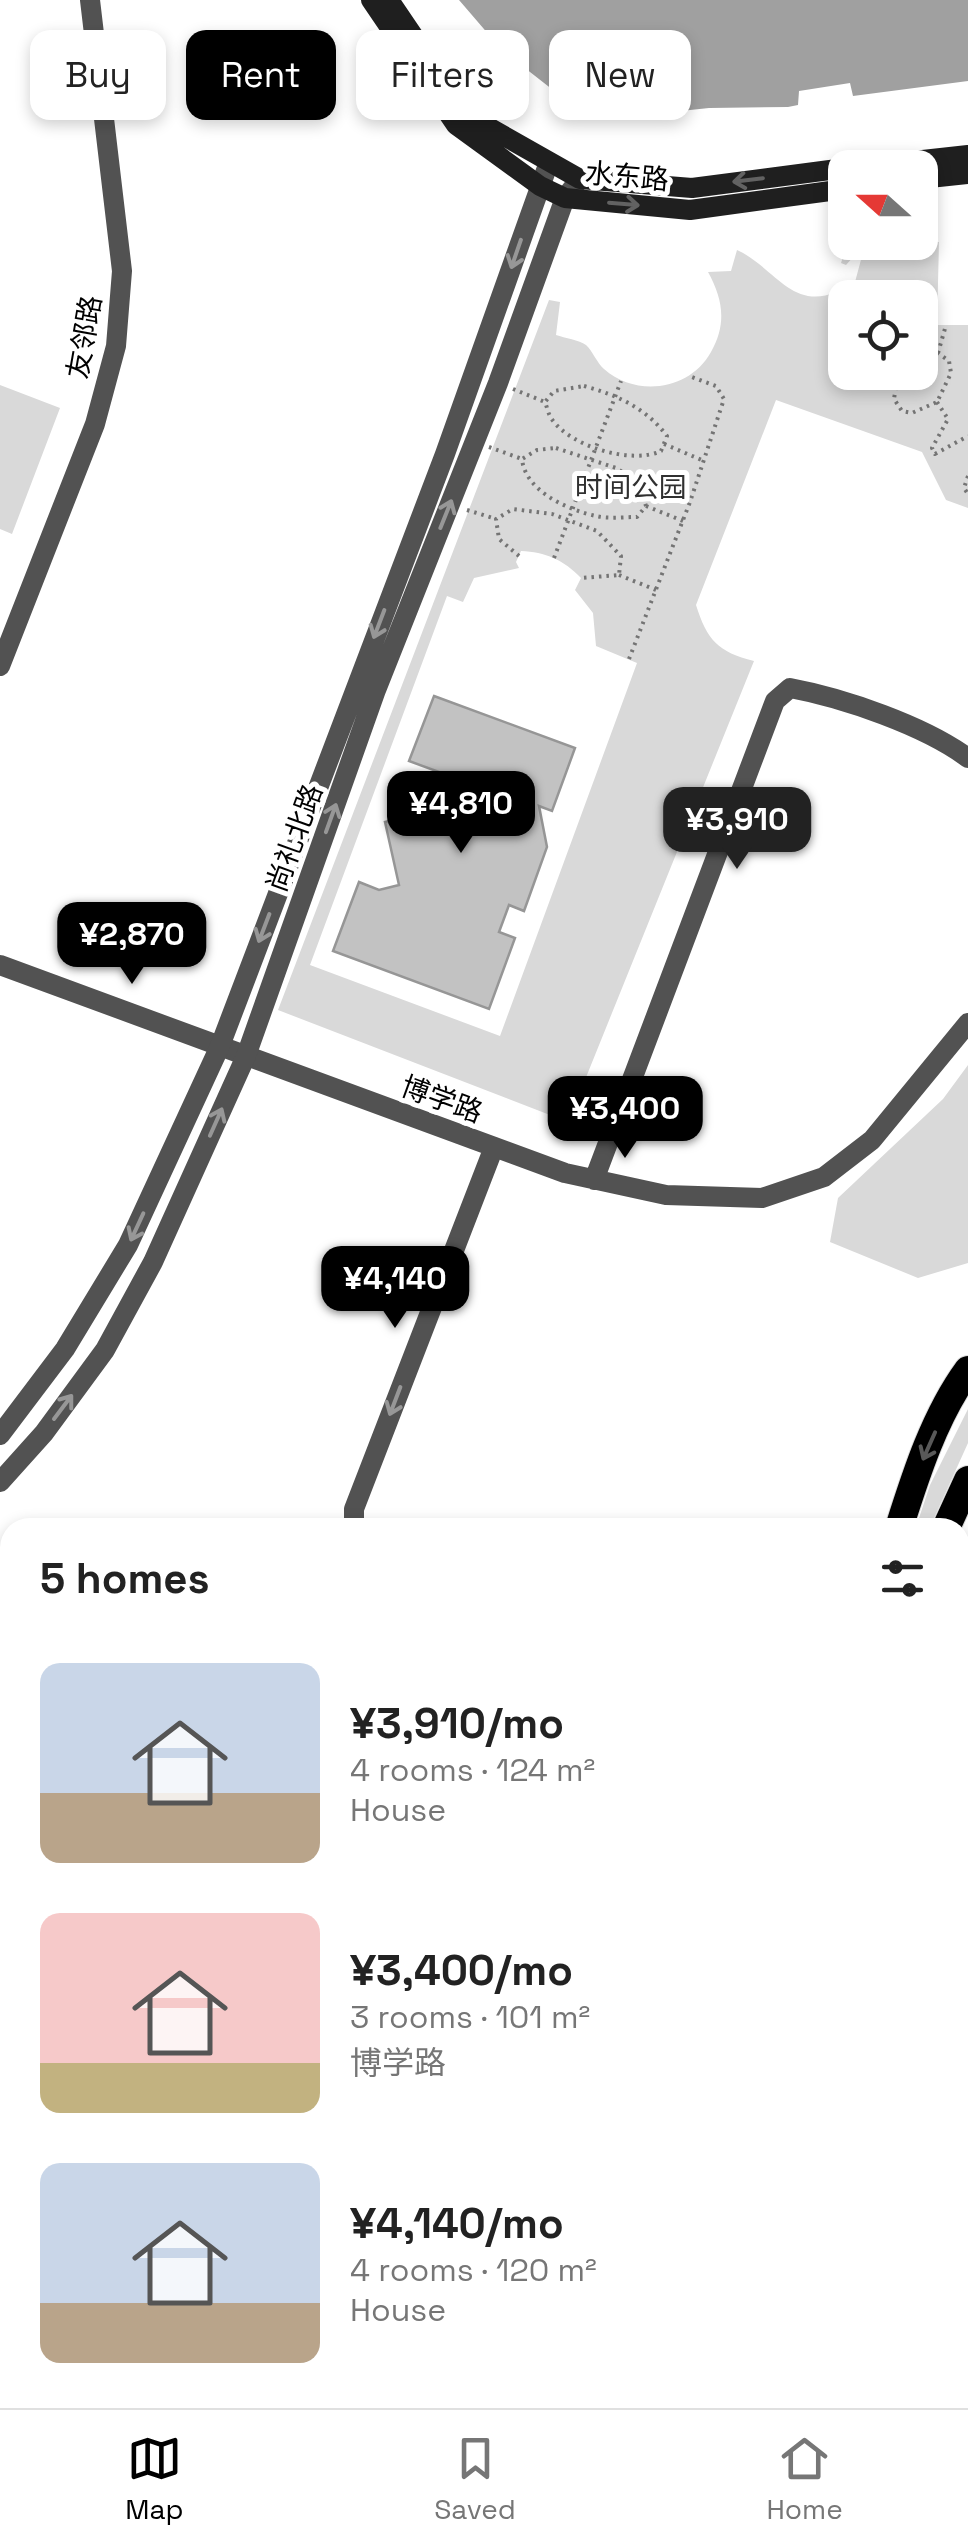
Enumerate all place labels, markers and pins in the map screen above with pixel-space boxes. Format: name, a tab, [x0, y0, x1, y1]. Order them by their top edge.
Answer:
pin: ¥4,810	[380, 771, 542, 856]
pin: ¥3,910	[656, 787, 818, 872]
pin: ¥2,870	[51, 902, 213, 987]
pin: ¥3,400	[544, 1076, 706, 1161]
pin: ¥4,140	[314, 1246, 476, 1331]

